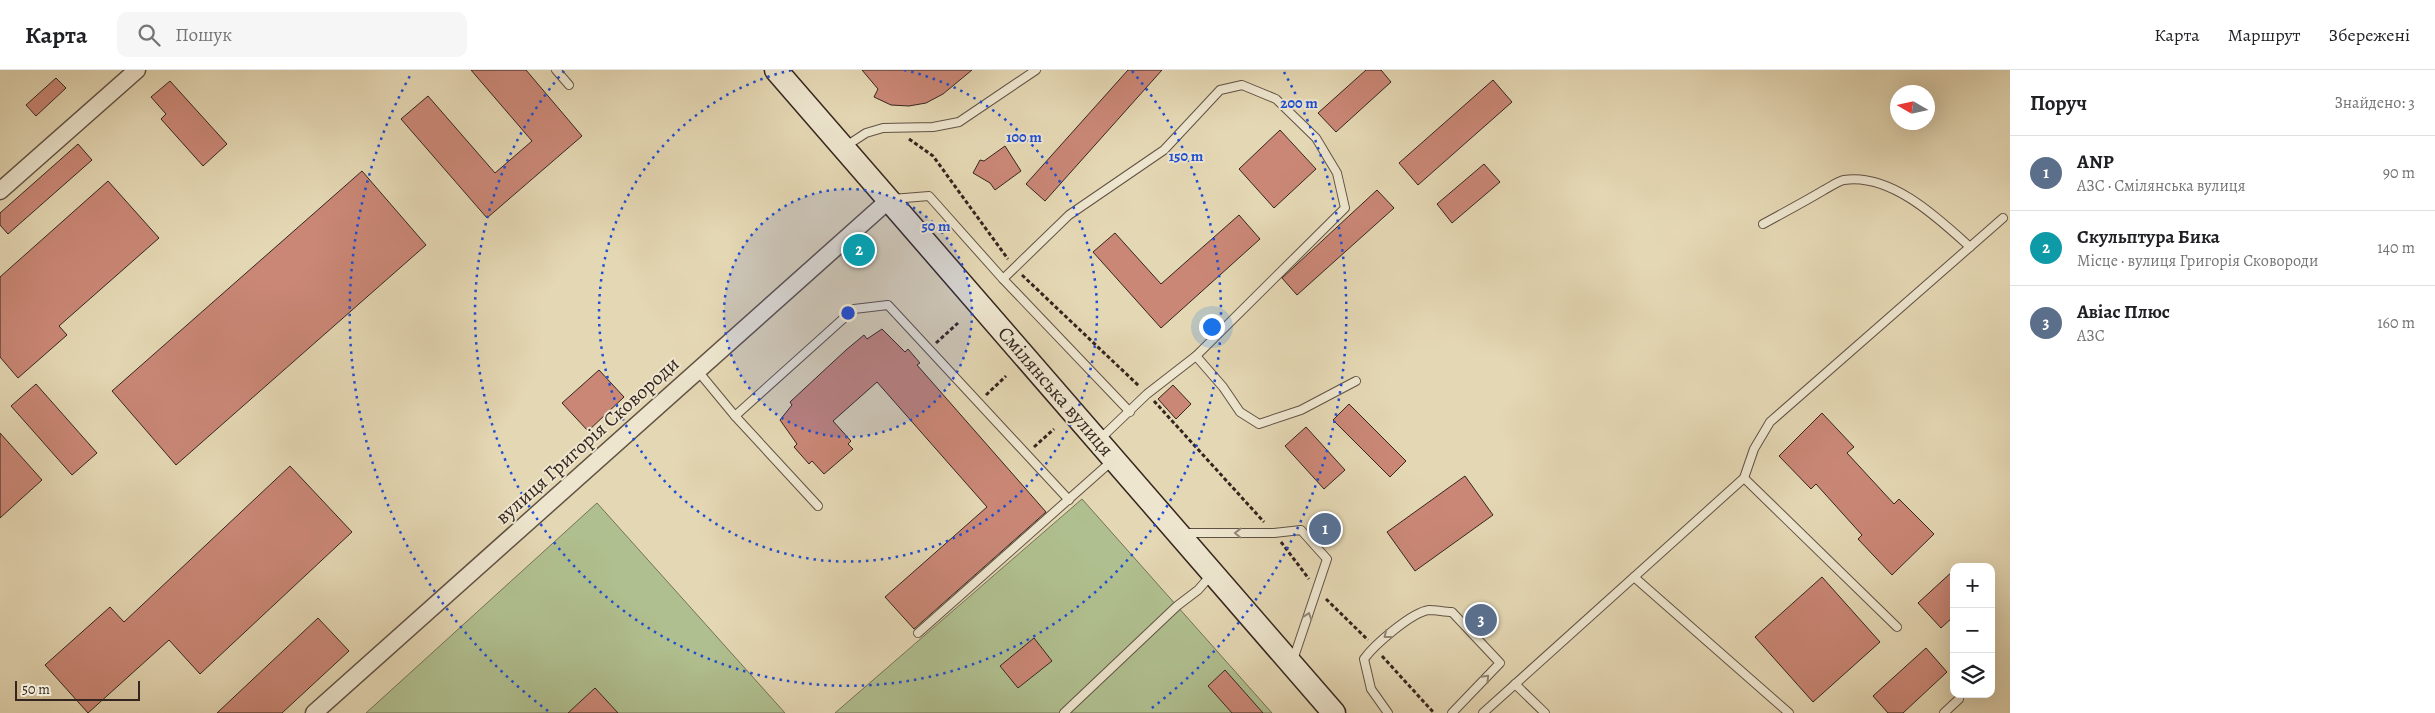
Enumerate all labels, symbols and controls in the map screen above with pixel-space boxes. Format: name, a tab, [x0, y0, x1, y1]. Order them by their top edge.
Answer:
search box	[117, 12, 467, 57]
text: Карта	[25, 19, 87, 51]
icon: search	[135, 21, 163, 49]
text: Пошук	[175, 22, 232, 48]
text: Карта	[2154, 23, 2200, 47]
text: Маршрут	[2228, 23, 2301, 47]
text: Збережені	[2329, 23, 2410, 47]
north arrow	[1890, 85, 1935, 130]
text: Поруч	[2030, 89, 2087, 117]
text: Знайдено: 3	[2334, 92, 2415, 114]
text: 200 m	[1280, 93, 1318, 113]
text: 100 m	[1006, 127, 1042, 147]
text: 150 m	[1169, 146, 1204, 166]
text: ANP	[2077, 149, 2114, 175]
text: 1	[2043, 162, 2049, 184]
text: 90 m	[2383, 162, 2415, 184]
text: АЗС · Смілянська вулиця	[2077, 175, 2245, 197]
text: 50 m	[921, 216, 951, 236]
text: Cкульптура Бика	[2077, 224, 2220, 250]
pin: 2	[843, 231, 875, 269]
text: 2	[2042, 237, 2050, 259]
text: 140 m	[2377, 237, 2415, 259]
text: Місце · вулиця Григорія Сковороди	[2077, 250, 2318, 272]
text: Авіас Плюс	[2077, 299, 2170, 325]
centre of rings	[839, 304, 857, 322]
text: 3	[2043, 312, 2049, 334]
text: 160 m	[2377, 312, 2415, 334]
your location	[1199, 314, 1225, 340]
street label: Смілянська вулиця	[992, 321, 1120, 462]
text: АЗС	[2077, 325, 2105, 347]
street label: вулиця Григорія Сковороди	[490, 351, 685, 530]
pin: 1	[1309, 510, 1341, 548]
one-way arrow	[1233, 528, 1241, 538]
map controls	[1950, 563, 1995, 698]
button: +	[1950, 563, 1995, 608]
pin: 3	[1465, 601, 1497, 639]
button: −	[1950, 608, 1995, 653]
one-way arrow	[1303, 613, 1313, 621]
one-way arrow	[1384, 630, 1393, 638]
button: layers	[1950, 653, 1995, 698]
one-way arrow	[1480, 675, 1489, 684]
scale bar	[15, 678, 140, 701]
text: 50 m	[22, 680, 50, 699]

